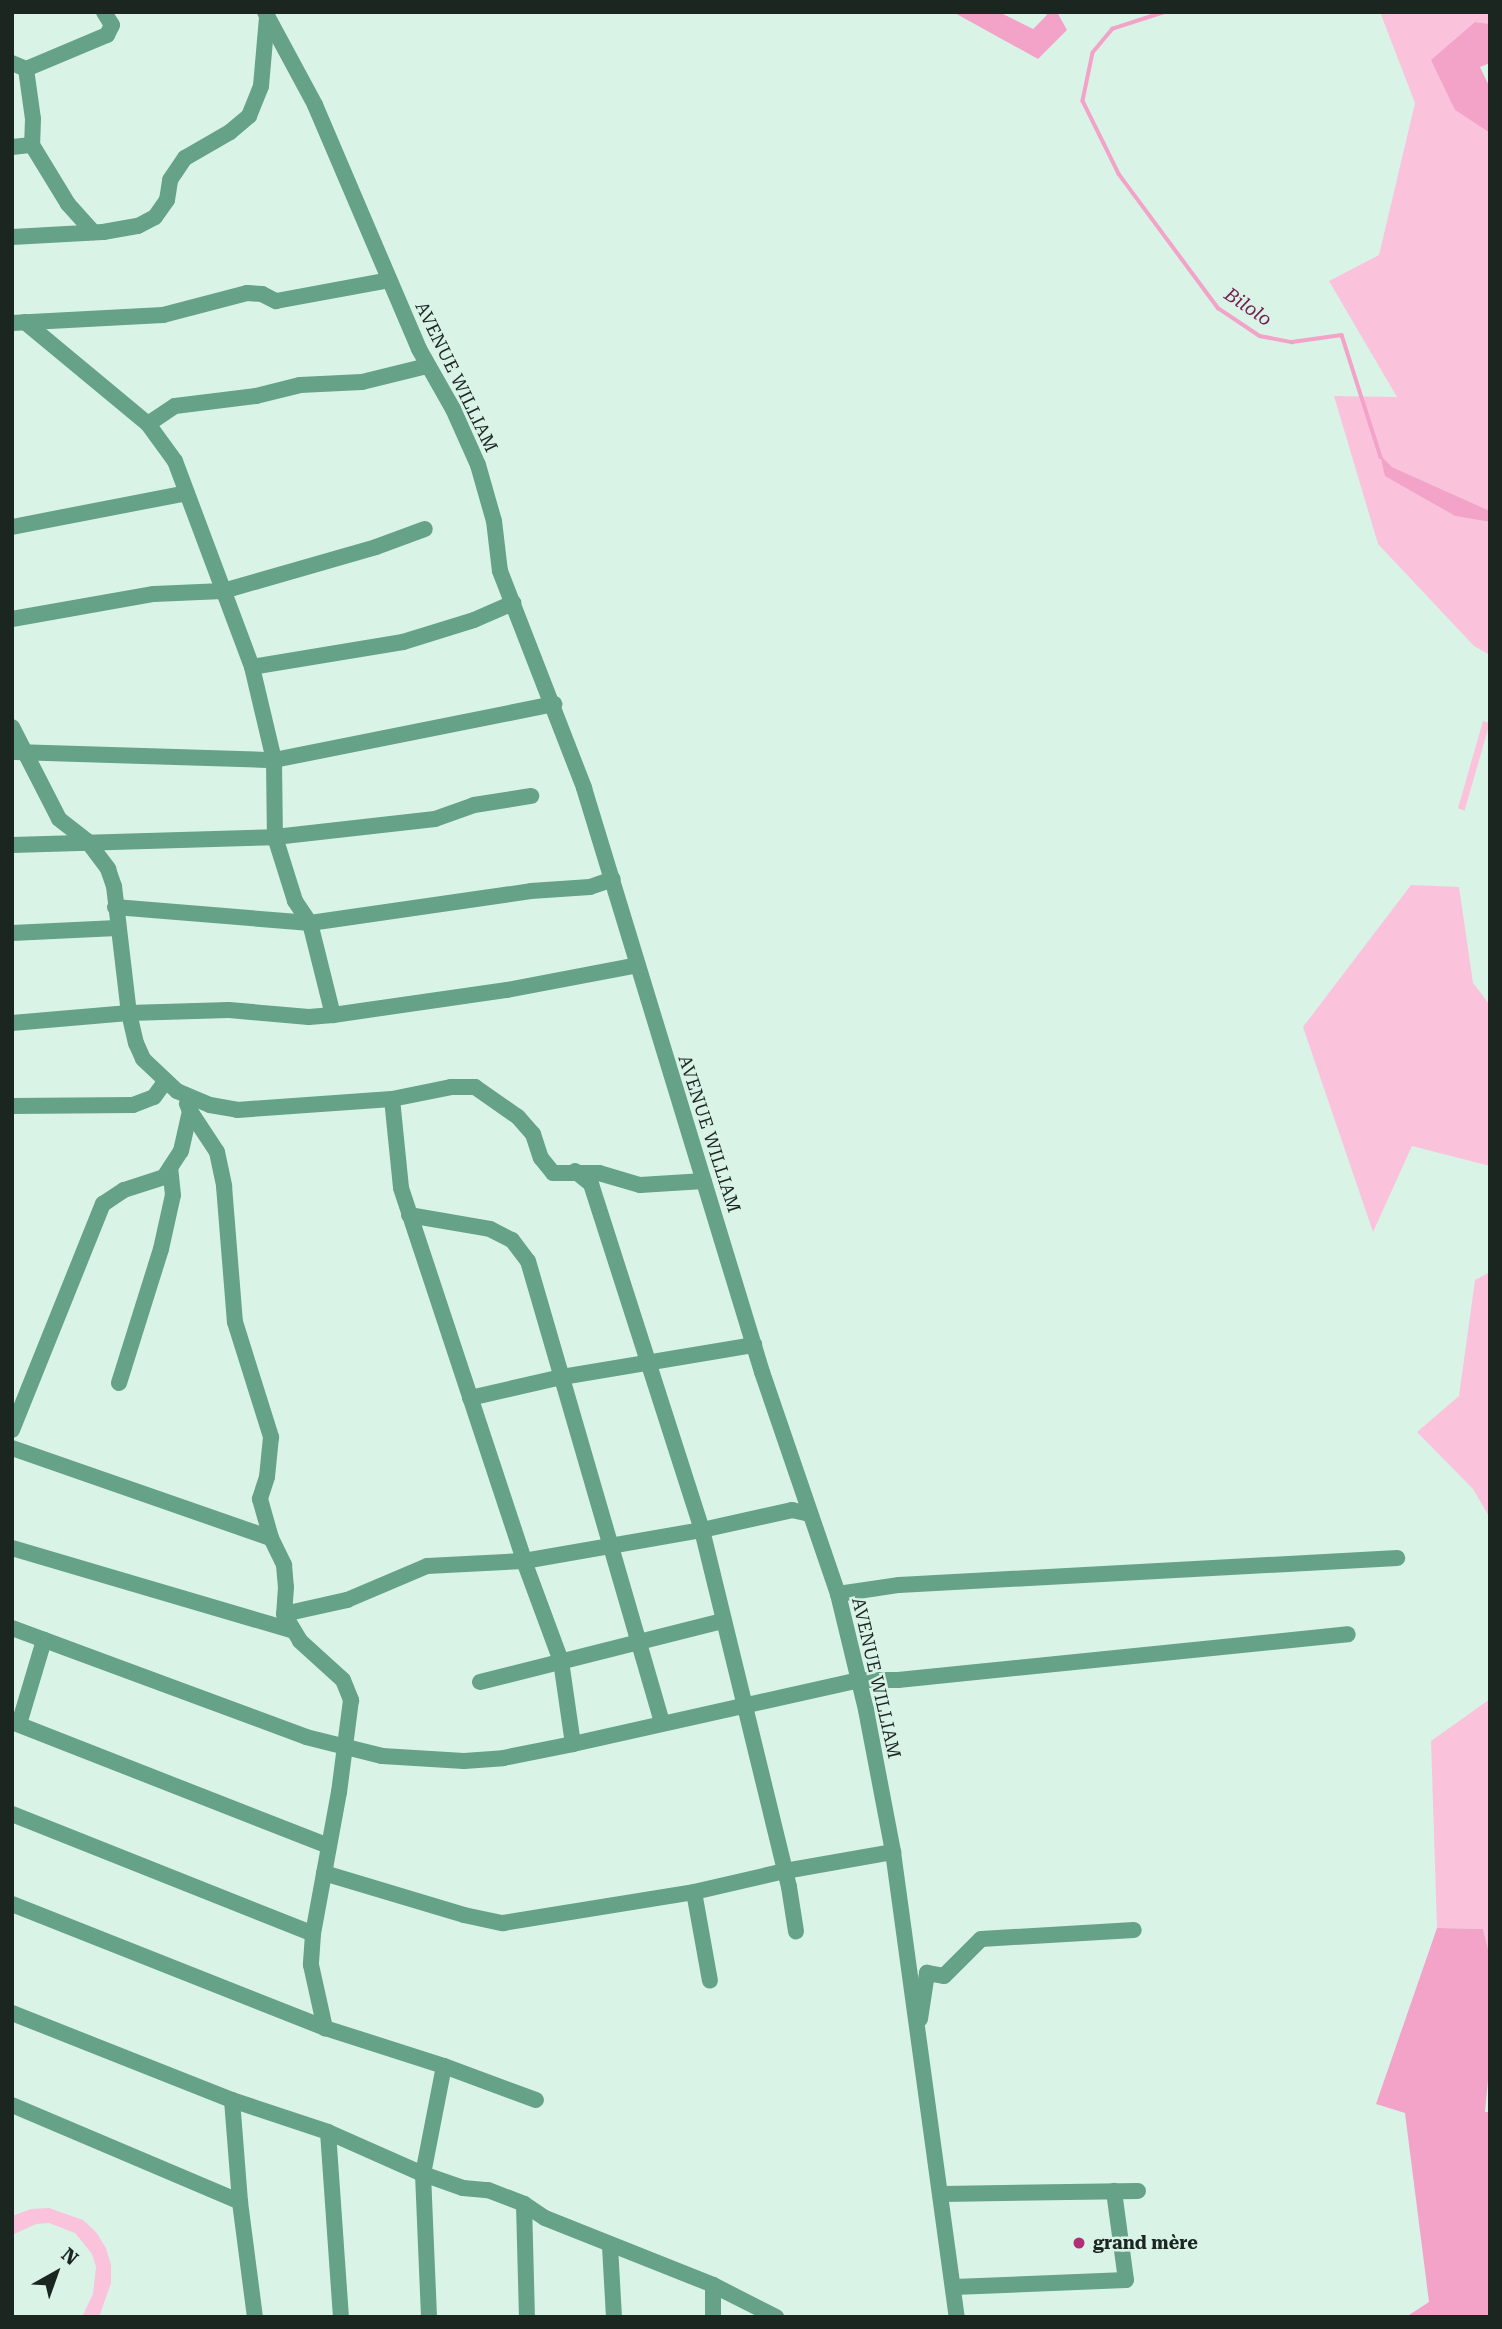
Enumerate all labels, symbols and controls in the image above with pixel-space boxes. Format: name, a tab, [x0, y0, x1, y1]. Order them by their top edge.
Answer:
water label: Bilolo	[1220, 283, 1276, 331]
street label: AVENUE WILLIAM	[410, 298, 502, 456]
street label: AVENUE WILLIAM	[673, 1052, 745, 1216]
street label: AVENUE WILLIAM	[847, 1595, 905, 1761]
place label: grand mère	[1093, 2232, 1198, 2254]
marker: grand mère	[1071, 2235, 1087, 2251]
north arrow	[21, 2238, 91, 2308]
text: N	[57, 2243, 83, 2270]

